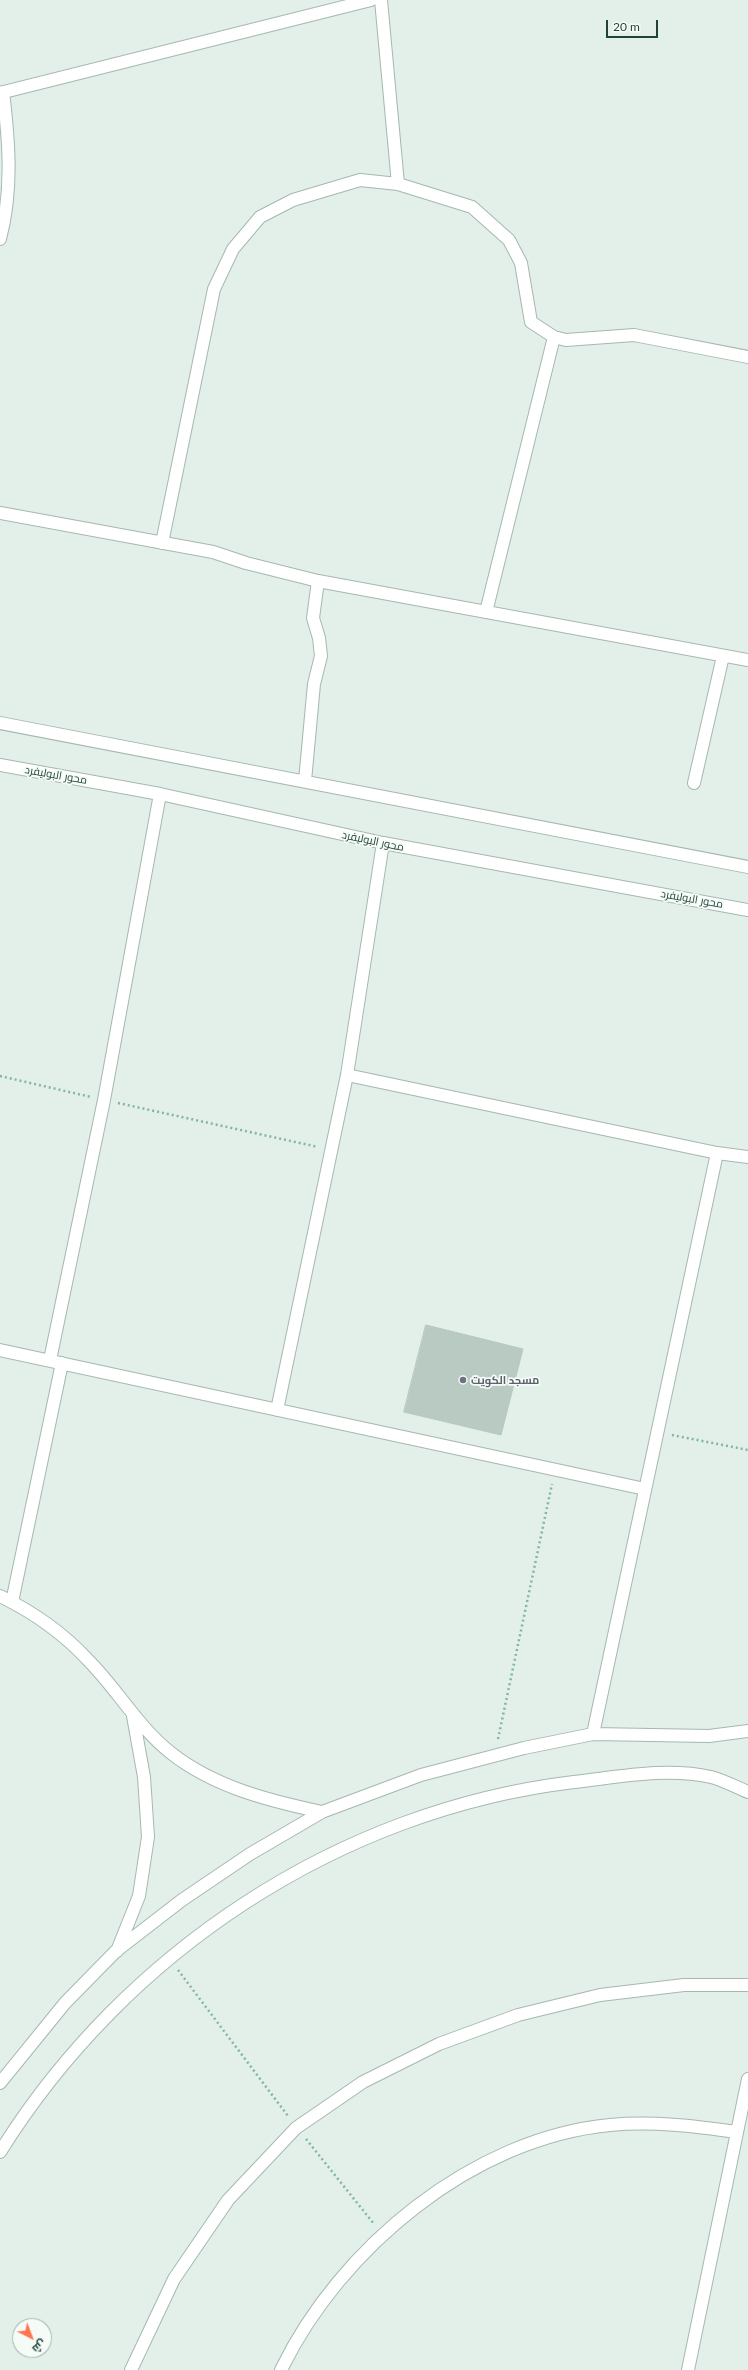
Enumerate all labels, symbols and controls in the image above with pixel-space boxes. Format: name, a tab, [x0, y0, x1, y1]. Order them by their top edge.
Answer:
scale bar	[608, 12, 660, 38]
text: 20 m	[613, 19, 640, 34]
street label: محور البوليفرد	[24, 763, 88, 787]
street label: محور البوليفرد	[341, 828, 405, 854]
street label: محور البوليفرد	[660, 887, 724, 911]
place label: مسجد الكويت	[471, 1373, 539, 1387]
marker: مسجد الكويت	[458, 1375, 468, 1385]
north arrow	[12, 2318, 52, 2358]
text: ش	[30, 2337, 49, 2356]

